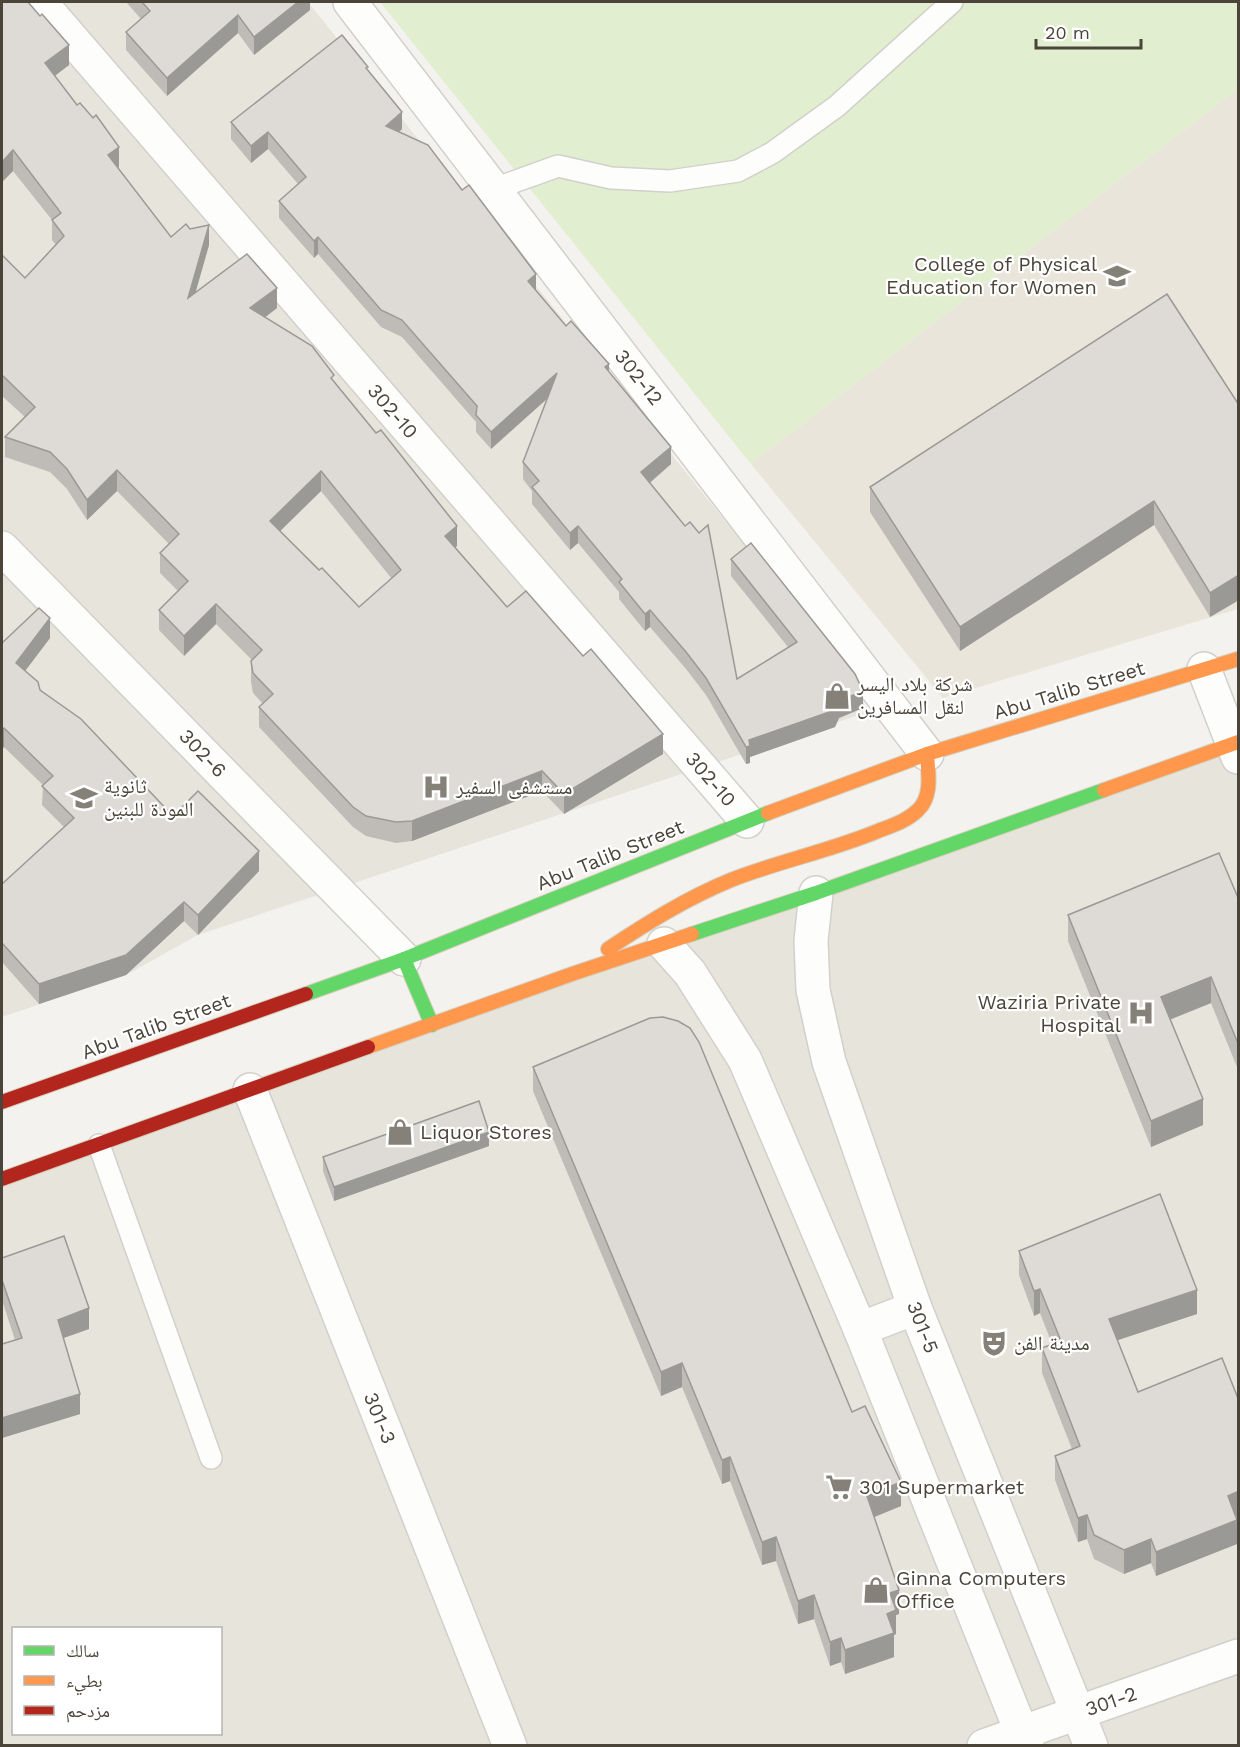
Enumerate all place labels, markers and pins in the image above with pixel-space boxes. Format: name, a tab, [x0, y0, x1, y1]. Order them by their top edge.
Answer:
place label: College of Physical Education for Women	[886, 252, 1097, 299]
school or university icon: College of Physical Education for Women	[1102, 261, 1132, 291]
place label: شركة بلاد اليسر لنقل المسافرين	[856, 672, 973, 719]
shop icon: شركة بلاد اليسر لنقل المسافرين	[822, 681, 852, 711]
hospital icon: مستشفى السفير	[421, 772, 451, 802]
place label: ثانوية المودة للبنين	[104, 774, 194, 821]
place label: مستشفى السفير	[455, 775, 572, 799]
school or university icon: ثانوية المودة للبنين	[69, 783, 99, 813]
place label: Waziria Private Hospital	[977, 990, 1121, 1037]
hospital icon: Waziria Private Hospital	[1126, 998, 1156, 1028]
shop icon: Liquor Stores	[385, 1117, 415, 1147]
place label: Liquor Stores	[420, 1120, 552, 1144]
theatre icon: مدينة الفن	[979, 1328, 1009, 1358]
place label: مدينة الفن	[1014, 1331, 1090, 1355]
supermarket icon: 301 Supermarket	[824, 1472, 854, 1502]
place label: 301 Supermarket	[859, 1475, 1025, 1499]
place label: Ginna Computers Office	[896, 1566, 1066, 1613]
shop icon: Ginna Computers Office	[861, 1575, 891, 1605]

